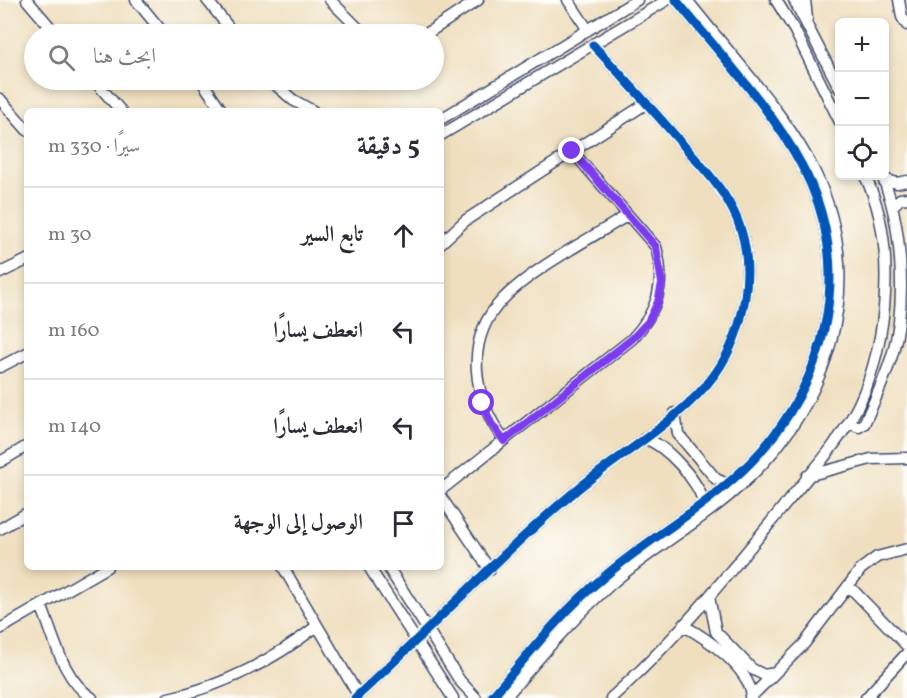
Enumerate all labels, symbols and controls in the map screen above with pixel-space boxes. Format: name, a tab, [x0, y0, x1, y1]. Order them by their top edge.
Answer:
map controls	[835, 18, 889, 180]
button: +	[835, 18, 889, 72]
search box	[24, 24, 444, 90]
icon: search	[45, 41, 78, 74]
text: ابحث هنا	[93, 42, 156, 73]
button: −	[835, 72, 889, 126]
button: locate	[835, 126, 889, 180]
text: 5 دقيقة	[357, 129, 420, 165]
text: سيرًا · 330 m	[48, 133, 140, 161]
route end	[558, 137, 584, 163]
icon: ahead	[387, 219, 420, 252]
text: تابع السير	[301, 220, 363, 251]
text: 30 m	[48, 221, 92, 249]
icon: left	[387, 315, 420, 348]
text: انعطف يسارًا	[273, 316, 363, 347]
text: 160 m	[48, 317, 100, 345]
route start	[468, 389, 494, 415]
icon: left	[387, 411, 420, 444]
text: انعطف يسارًا	[273, 412, 363, 443]
text: 140 m	[48, 413, 101, 441]
icon: arrive	[387, 507, 420, 540]
text: الوصول إلى الوجهة	[234, 508, 363, 539]

